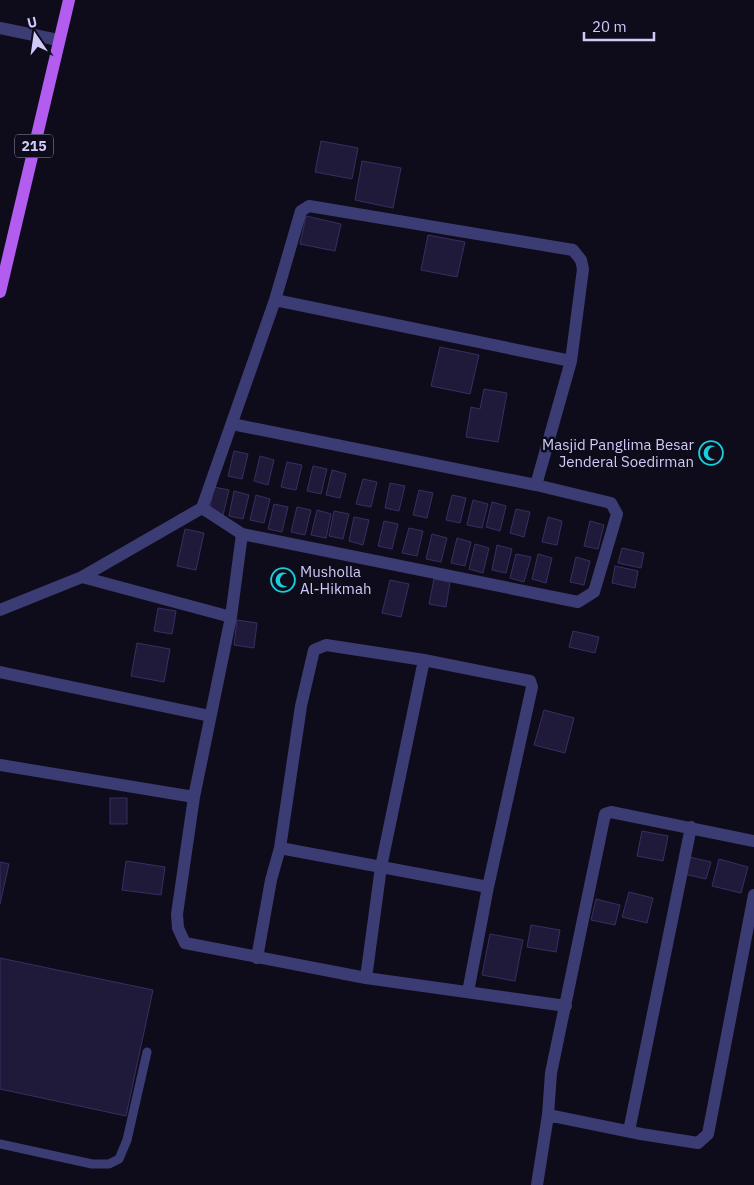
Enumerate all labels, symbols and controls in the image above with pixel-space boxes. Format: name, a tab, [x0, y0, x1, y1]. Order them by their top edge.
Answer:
north arrow	[10, 10, 60, 60]
scale bar	[584, 10, 654, 42]
text: U	[25, 12, 39, 32]
text: 20 m	[592, 17, 627, 36]
road number: 215	[15, 134, 53, 158]
place label: Masjid Panglima Besar Jenderal Soedirman	[542, 435, 694, 471]
mosque icon: Masjid Panglima Besar Jenderal Soedirman	[698, 440, 724, 466]
place label: Musholla Al-Hikmah	[300, 562, 371, 598]
mosque icon: Musholla Al-Hikmah	[270, 567, 296, 593]

